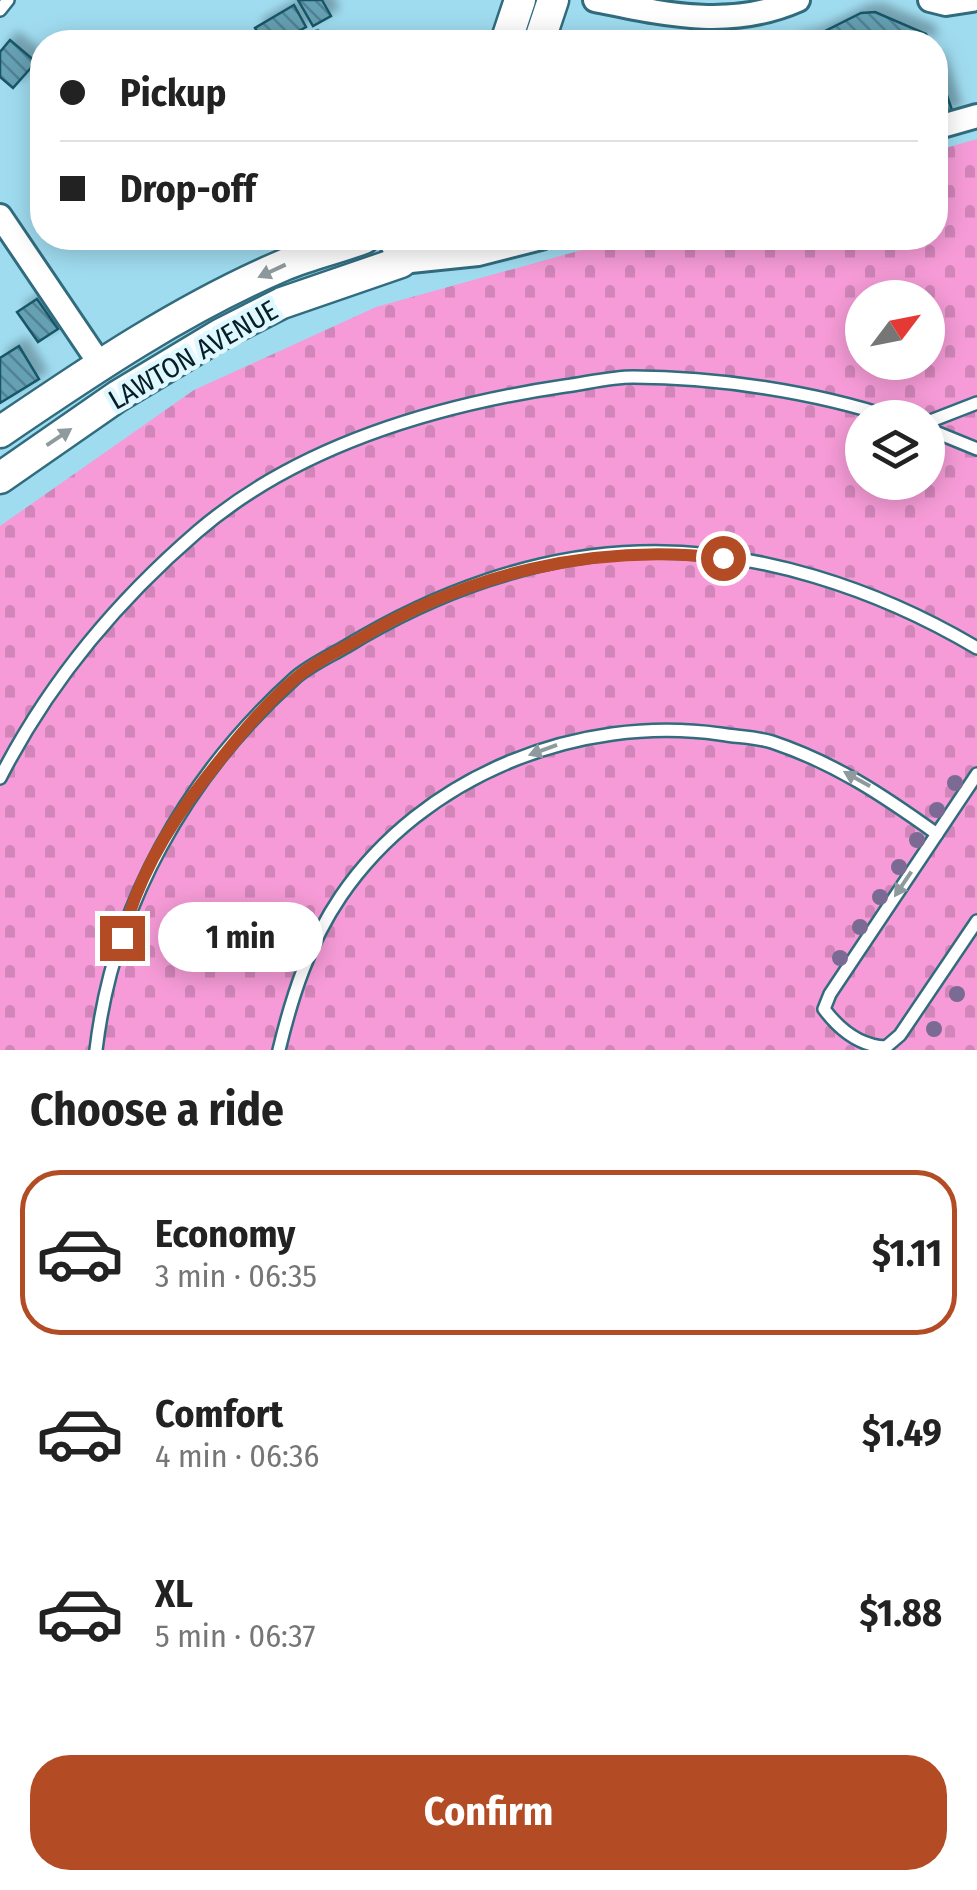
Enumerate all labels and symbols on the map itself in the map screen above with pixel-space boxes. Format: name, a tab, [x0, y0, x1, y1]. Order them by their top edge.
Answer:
one-way arrow	[258, 262, 287, 279]
north arrow	[845, 280, 945, 380]
street label: LAWTON AVENUE	[103, 293, 283, 417]
one-way arrow	[46, 428, 73, 447]
route start	[701, 536, 746, 581]
one-way arrow	[528, 743, 558, 758]
one-way arrow	[843, 771, 871, 788]
one-way arrow	[895, 871, 913, 898]
callout: 1 min	[157, 903, 322, 973]
route end	[100, 916, 145, 961]

